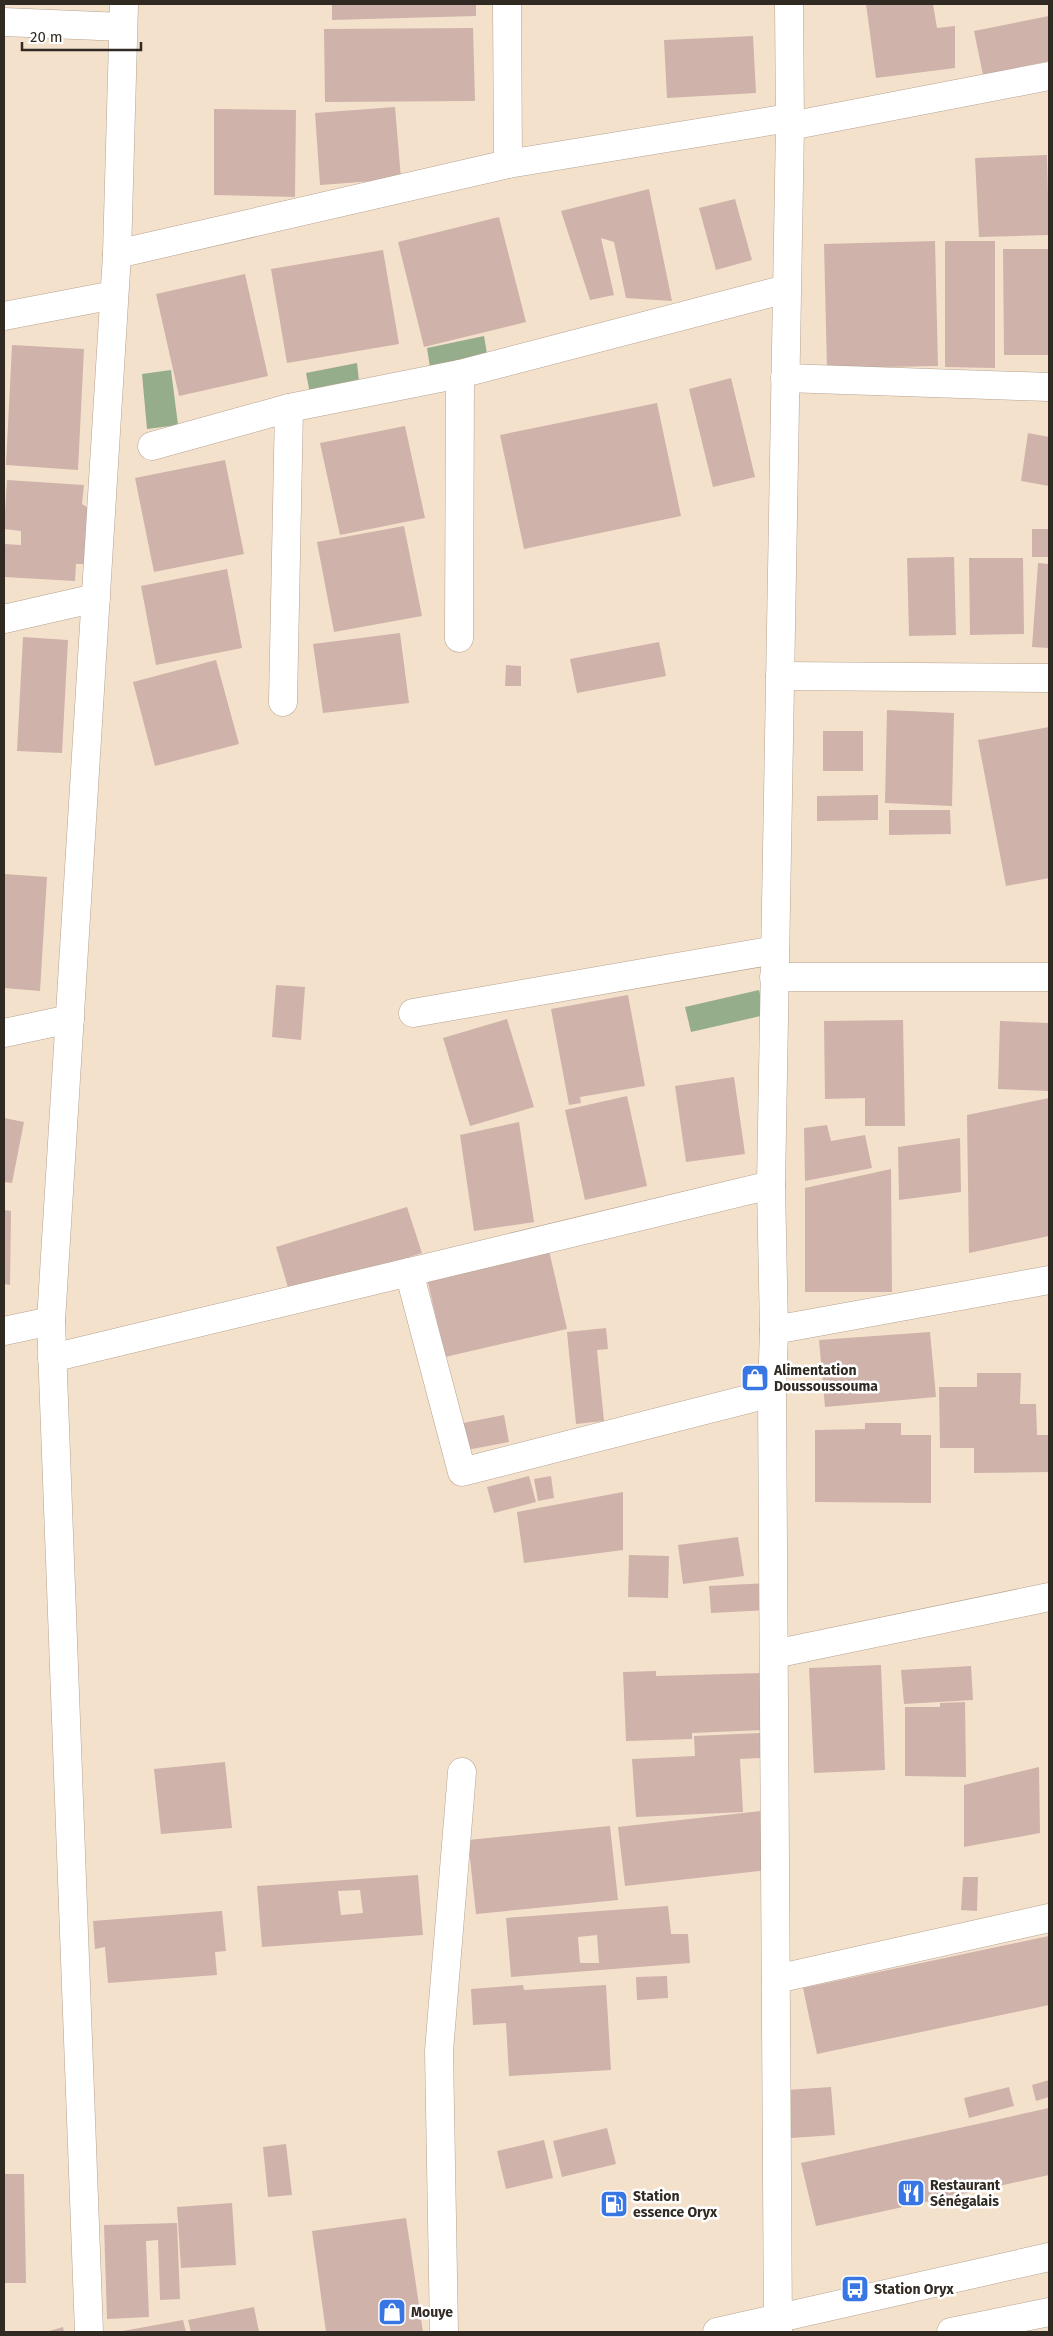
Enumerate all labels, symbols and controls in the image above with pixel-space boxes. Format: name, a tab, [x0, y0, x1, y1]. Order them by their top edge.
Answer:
scale bar	[22, 20, 141, 52]
text: 20 m	[30, 28, 63, 46]
place label: Alimentation Doussoussouma	[773, 1362, 878, 1395]
shop icon: Alimentation Doussoussouma	[740, 1363, 770, 1393]
place label: Restaurant Sénégalais	[930, 2177, 1001, 2210]
restaurant icon: Restaurant Sénégalais	[896, 2178, 926, 2208]
place label: Station essence Oryx	[633, 2188, 718, 2221]
fuel station icon: Station essence Oryx	[599, 2189, 629, 2219]
bus stop icon: Station Oryx	[840, 2274, 870, 2304]
place label: Station Oryx	[874, 2281, 954, 2298]
shop icon: Mouye	[377, 2297, 407, 2327]
place label: Mouye	[411, 2304, 453, 2321]

